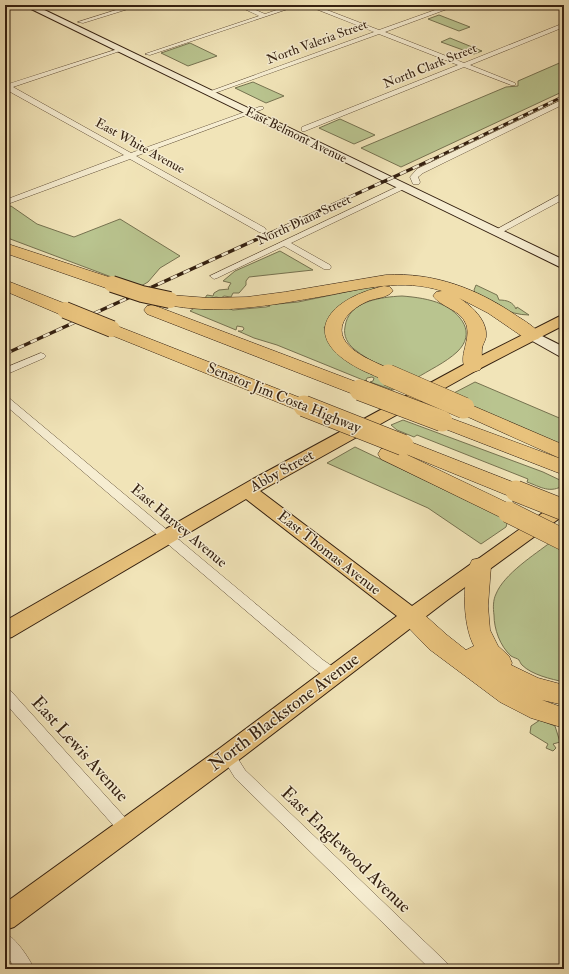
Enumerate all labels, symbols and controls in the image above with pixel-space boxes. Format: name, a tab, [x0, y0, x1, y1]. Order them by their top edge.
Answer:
street label: North Valeria Street	[264, 16, 370, 68]
street label: North Clark Street	[381, 40, 479, 92]
street label: East Belmont Avenue	[243, 104, 350, 167]
street label: East White Avenue	[93, 115, 188, 177]
street label: North Diana Street	[255, 191, 353, 249]
street label: Senator Jim Costa Highway	[204, 358, 364, 439]
street label: Abby Street	[246, 446, 317, 497]
street label: East Harvey Avenue	[127, 480, 231, 572]
street label: East Thomas Avenue	[274, 507, 384, 599]
street label: North Blackstone Avenue	[204, 647, 364, 776]
street label: East Lewis Avenue	[26, 691, 134, 807]
street label: East Englewood Avenue	[276, 782, 416, 918]

